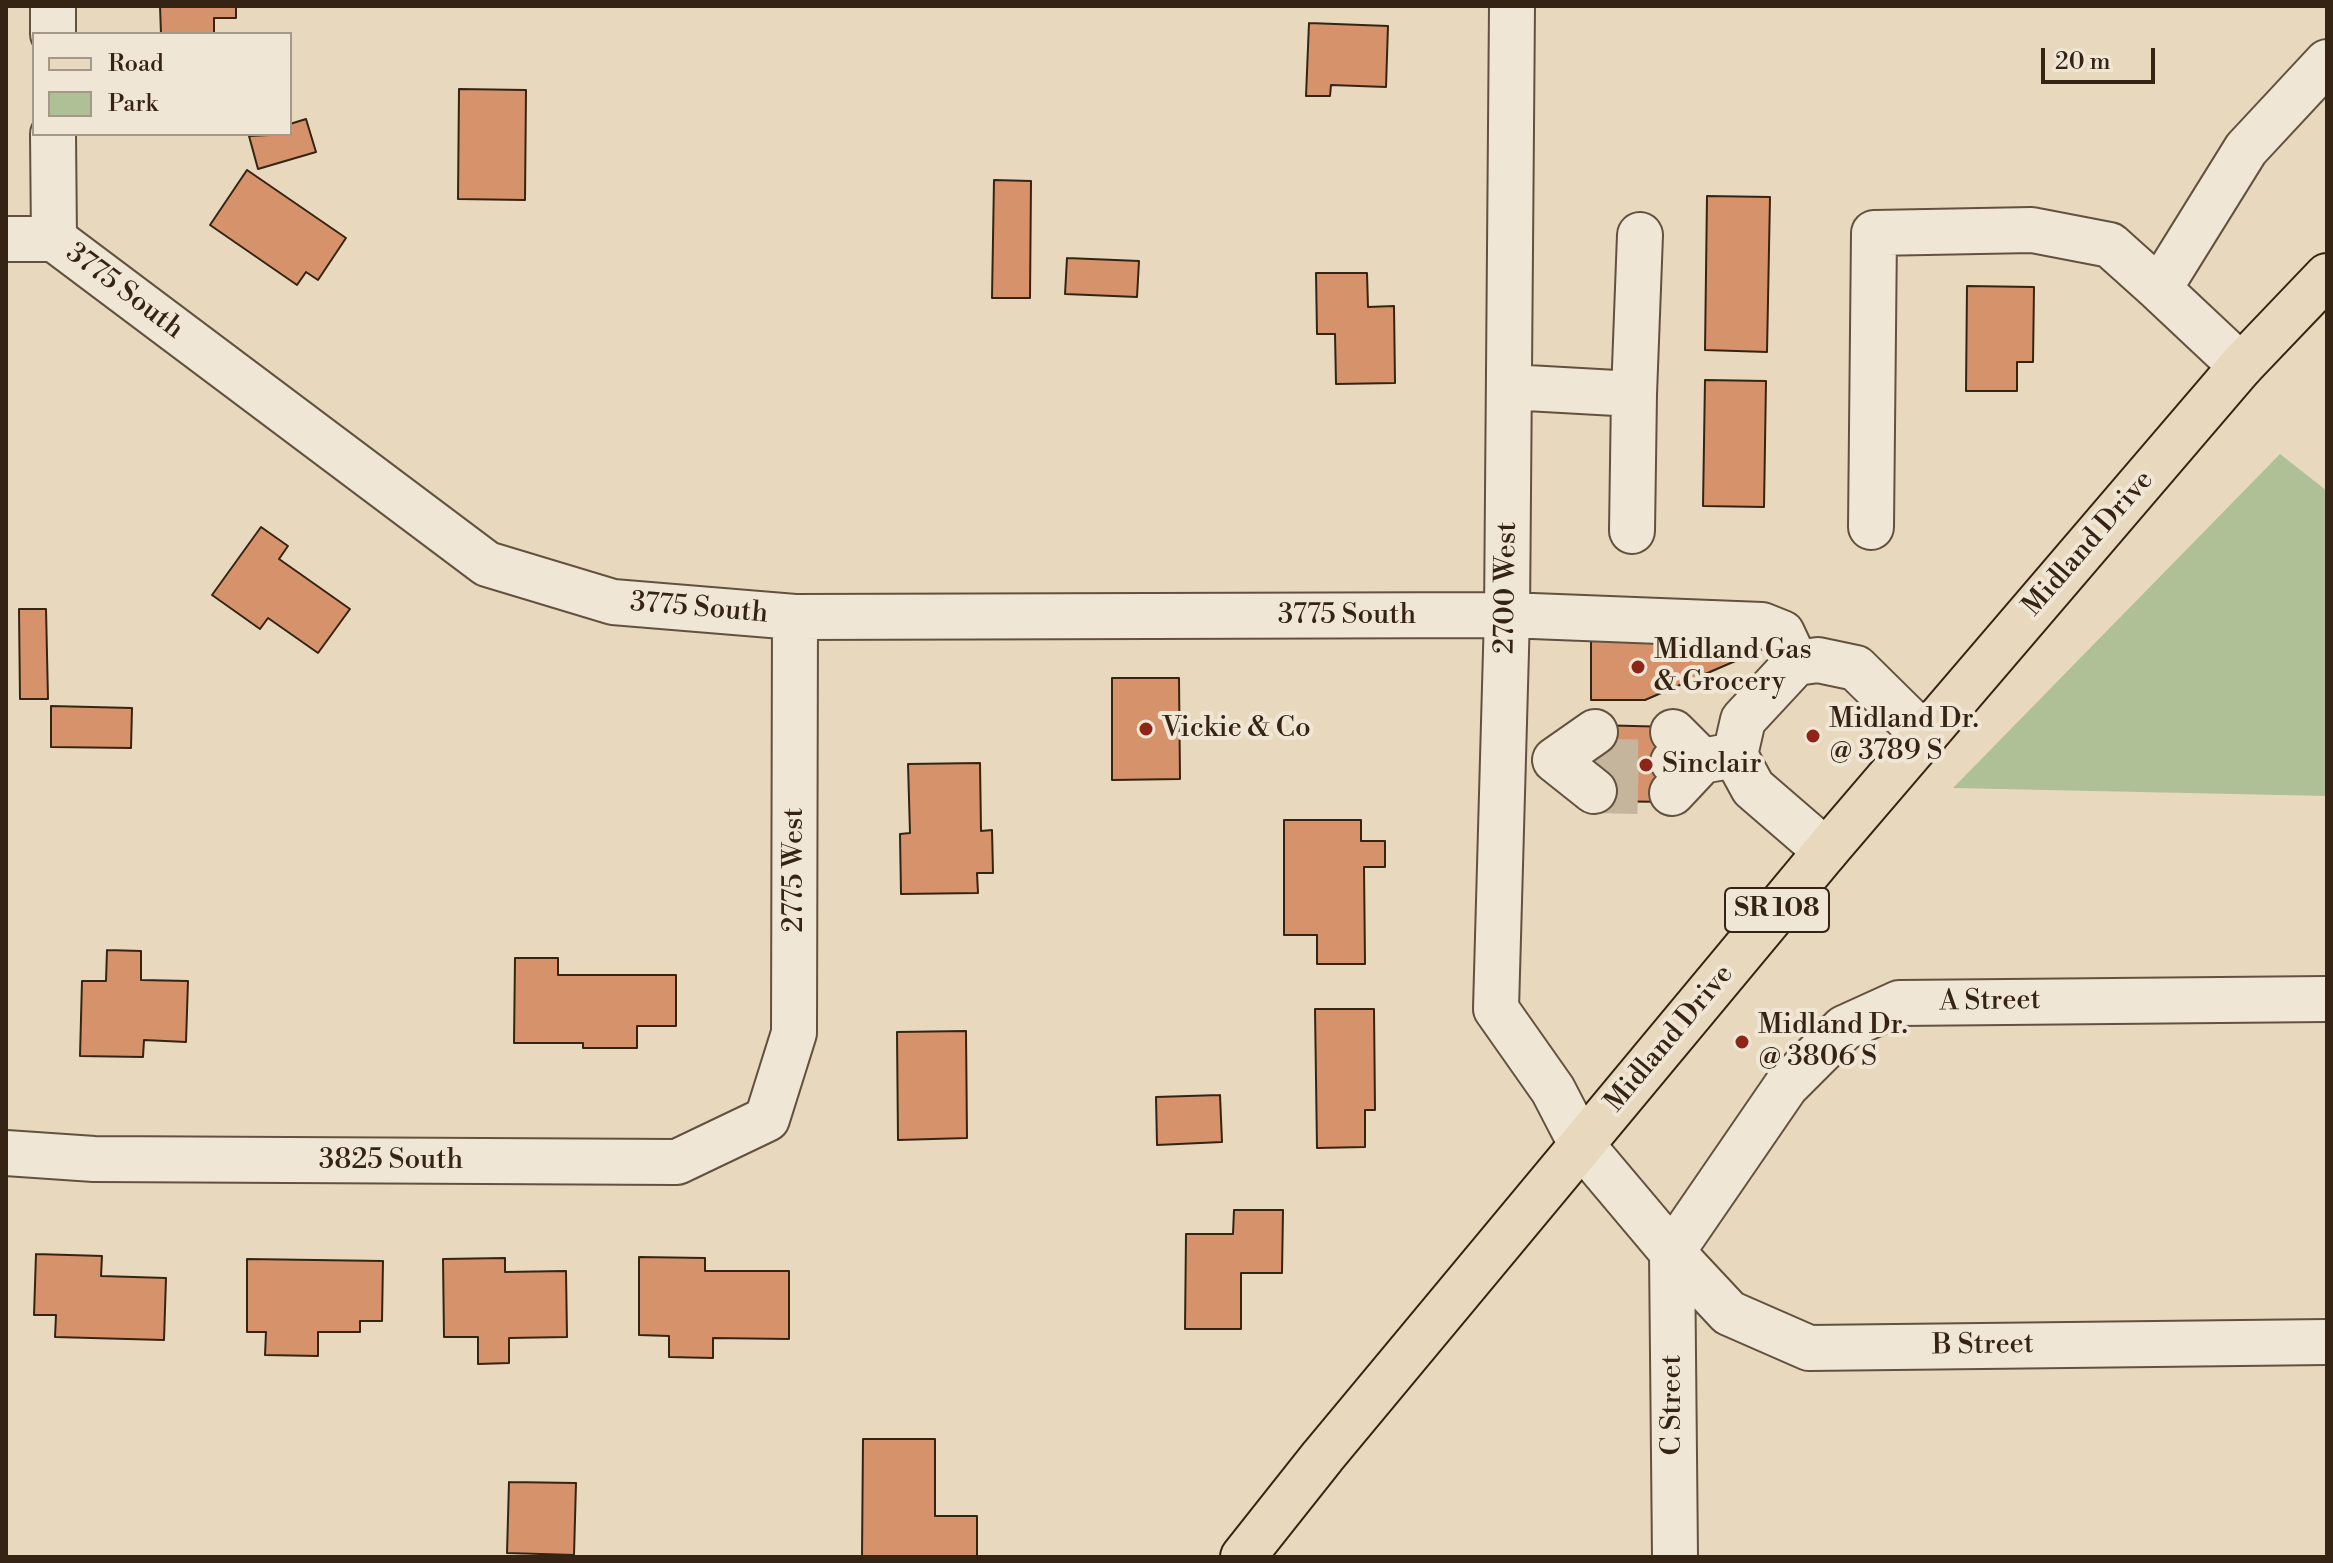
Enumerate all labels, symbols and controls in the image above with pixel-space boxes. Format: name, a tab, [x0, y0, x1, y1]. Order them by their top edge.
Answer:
legend	[32, 32, 292, 136]
scale bar	[2045, 32, 2159, 82]
text: 20 m	[2055, 47, 2111, 77]
text: Road	[108, 49, 164, 79]
text: Park	[108, 89, 158, 119]
street label: 3775 South	[59, 237, 189, 347]
street label: Midland Drive	[2017, 464, 2161, 624]
street label: 2700 West	[1489, 522, 1525, 654]
street label: 3775 South	[629, 586, 769, 632]
street label: 3775 South	[1278, 599, 1416, 633]
place label: Midland Gas & Grocery	[1654, 634, 1812, 700]
marker: Midland Gas & Grocery	[1629, 658, 1647, 676]
place label: Midland Dr. @ 3789 S	[1829, 703, 1979, 769]
place label: Vickie & Co	[1162, 712, 1311, 746]
marker: Vickie & Co	[1137, 720, 1155, 738]
marker: Midland Dr. @ 3789 S	[1804, 727, 1822, 745]
place label: Sinclair	[1662, 748, 1762, 782]
marker: Sinclair	[1637, 756, 1655, 774]
street label: 2775 West	[778, 808, 812, 932]
road number: SR 108	[1725, 888, 1829, 932]
street label: Midland Drive	[1599, 958, 1741, 1120]
street label: A Street	[1939, 984, 2041, 1020]
place label: Midland Dr. @ 3806 S	[1758, 1009, 1908, 1075]
marker: Midland Dr. @ 3806 S	[1733, 1033, 1751, 1051]
street label: 3825 South	[319, 1144, 463, 1178]
street label: B Street	[1932, 1328, 2034, 1364]
street label: C Street	[1656, 1354, 1690, 1456]

